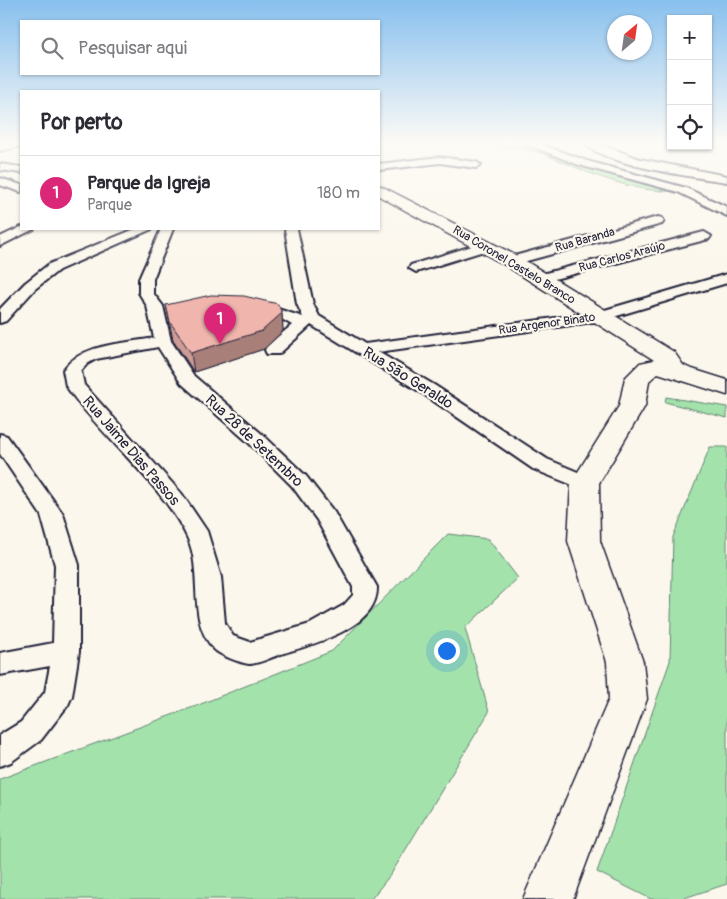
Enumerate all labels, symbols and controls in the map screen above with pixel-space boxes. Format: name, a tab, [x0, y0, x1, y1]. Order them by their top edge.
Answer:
north arrow	[607, 15, 652, 60]
map controls	[667, 15, 712, 150]
button: +	[667, 15, 712, 60]
search box	[20, 20, 380, 75]
icon: search	[38, 34, 66, 62]
text: Pesquisar aqui	[78, 36, 187, 60]
button: −	[667, 60, 712, 105]
button: locate	[667, 105, 712, 150]
text: Por perto	[40, 109, 122, 136]
text: Parque da Igreja	[87, 171, 210, 195]
text: 1	[53, 183, 59, 203]
text: 180 m	[317, 183, 360, 203]
text: Parque	[87, 195, 132, 215]
street label: Rua Coronel Castelo Branco	[450, 222, 578, 308]
street label: Rua Baranda	[553, 224, 617, 256]
street label: Rua Carlos Araújo	[577, 238, 667, 276]
pin: 1	[204, 303, 236, 344]
street label: Rua Argenor Binato	[498, 310, 597, 338]
street label: Rua São Geraldo	[359, 343, 457, 413]
street label: Rua 28 de Setembro	[201, 391, 307, 491]
street label: Rua Jaime Dias Passos	[78, 392, 184, 510]
your location	[434, 638, 460, 664]

